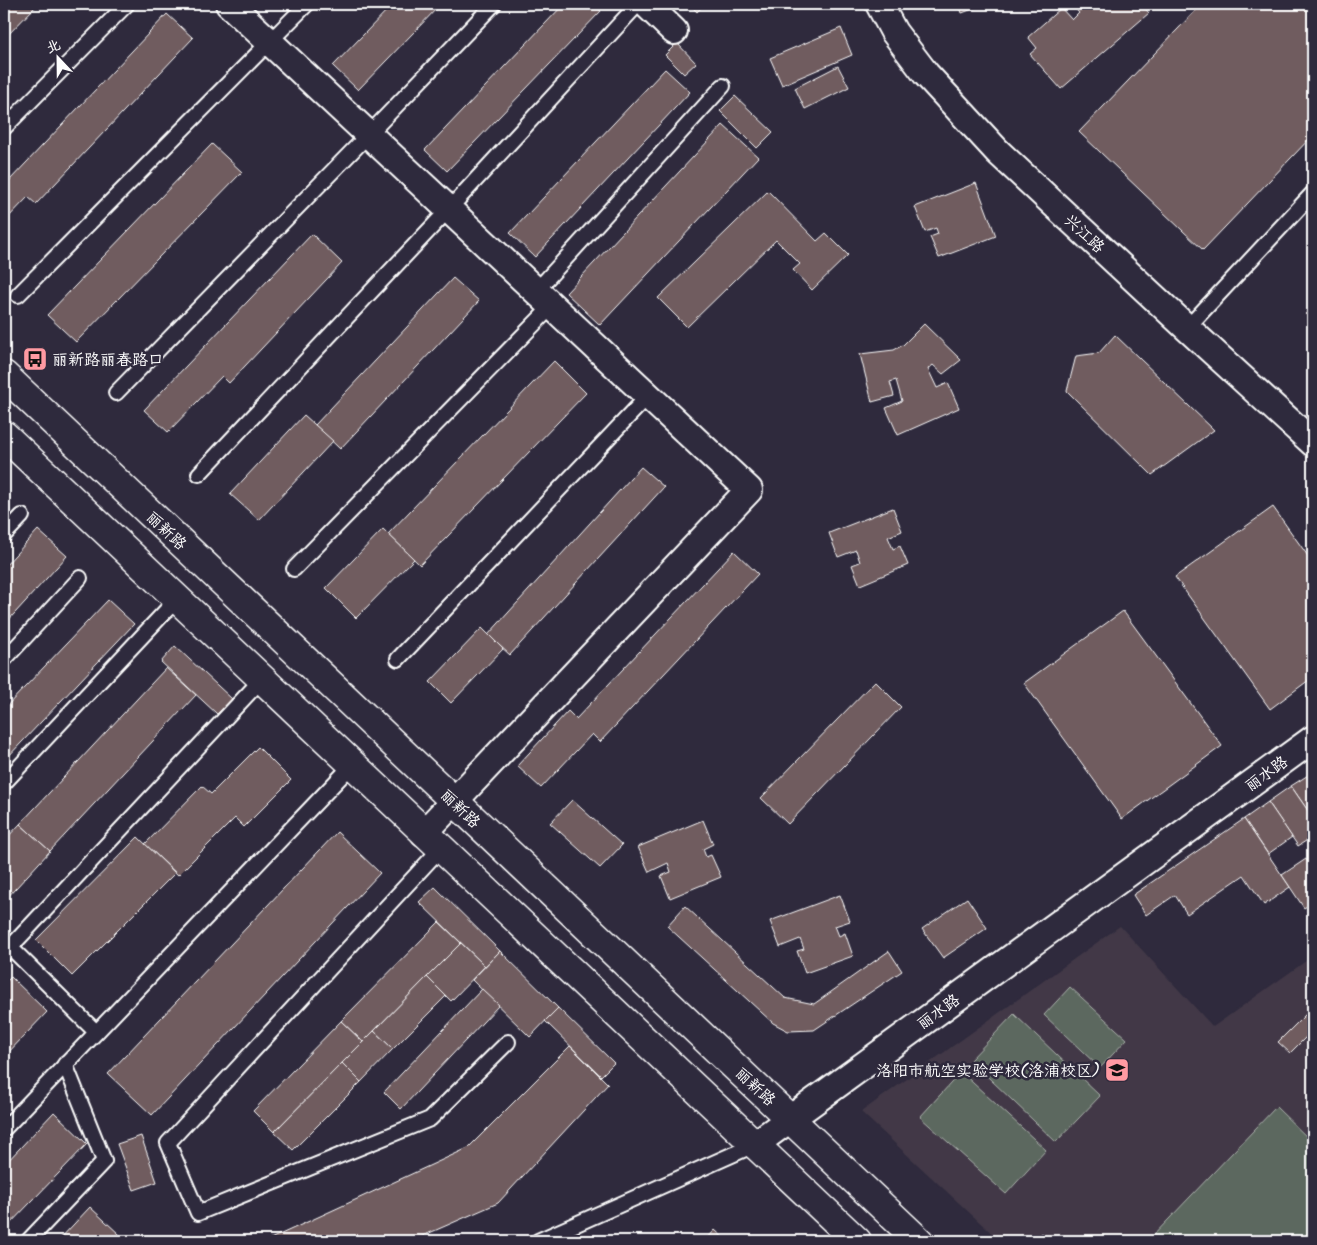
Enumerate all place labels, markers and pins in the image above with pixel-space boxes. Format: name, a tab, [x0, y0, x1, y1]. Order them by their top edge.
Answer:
bus stop icon: 丽新路丽春路口	[22, 346, 48, 372]
place label: 丽新路丽春路口	[52, 348, 164, 373]
school or university icon: 洛阳市航空实验学校(洛浦校区)	[1104, 1057, 1130, 1083]
place label: 洛阳市航空实验学校(洛浦校区)	[876, 1059, 1100, 1084]

